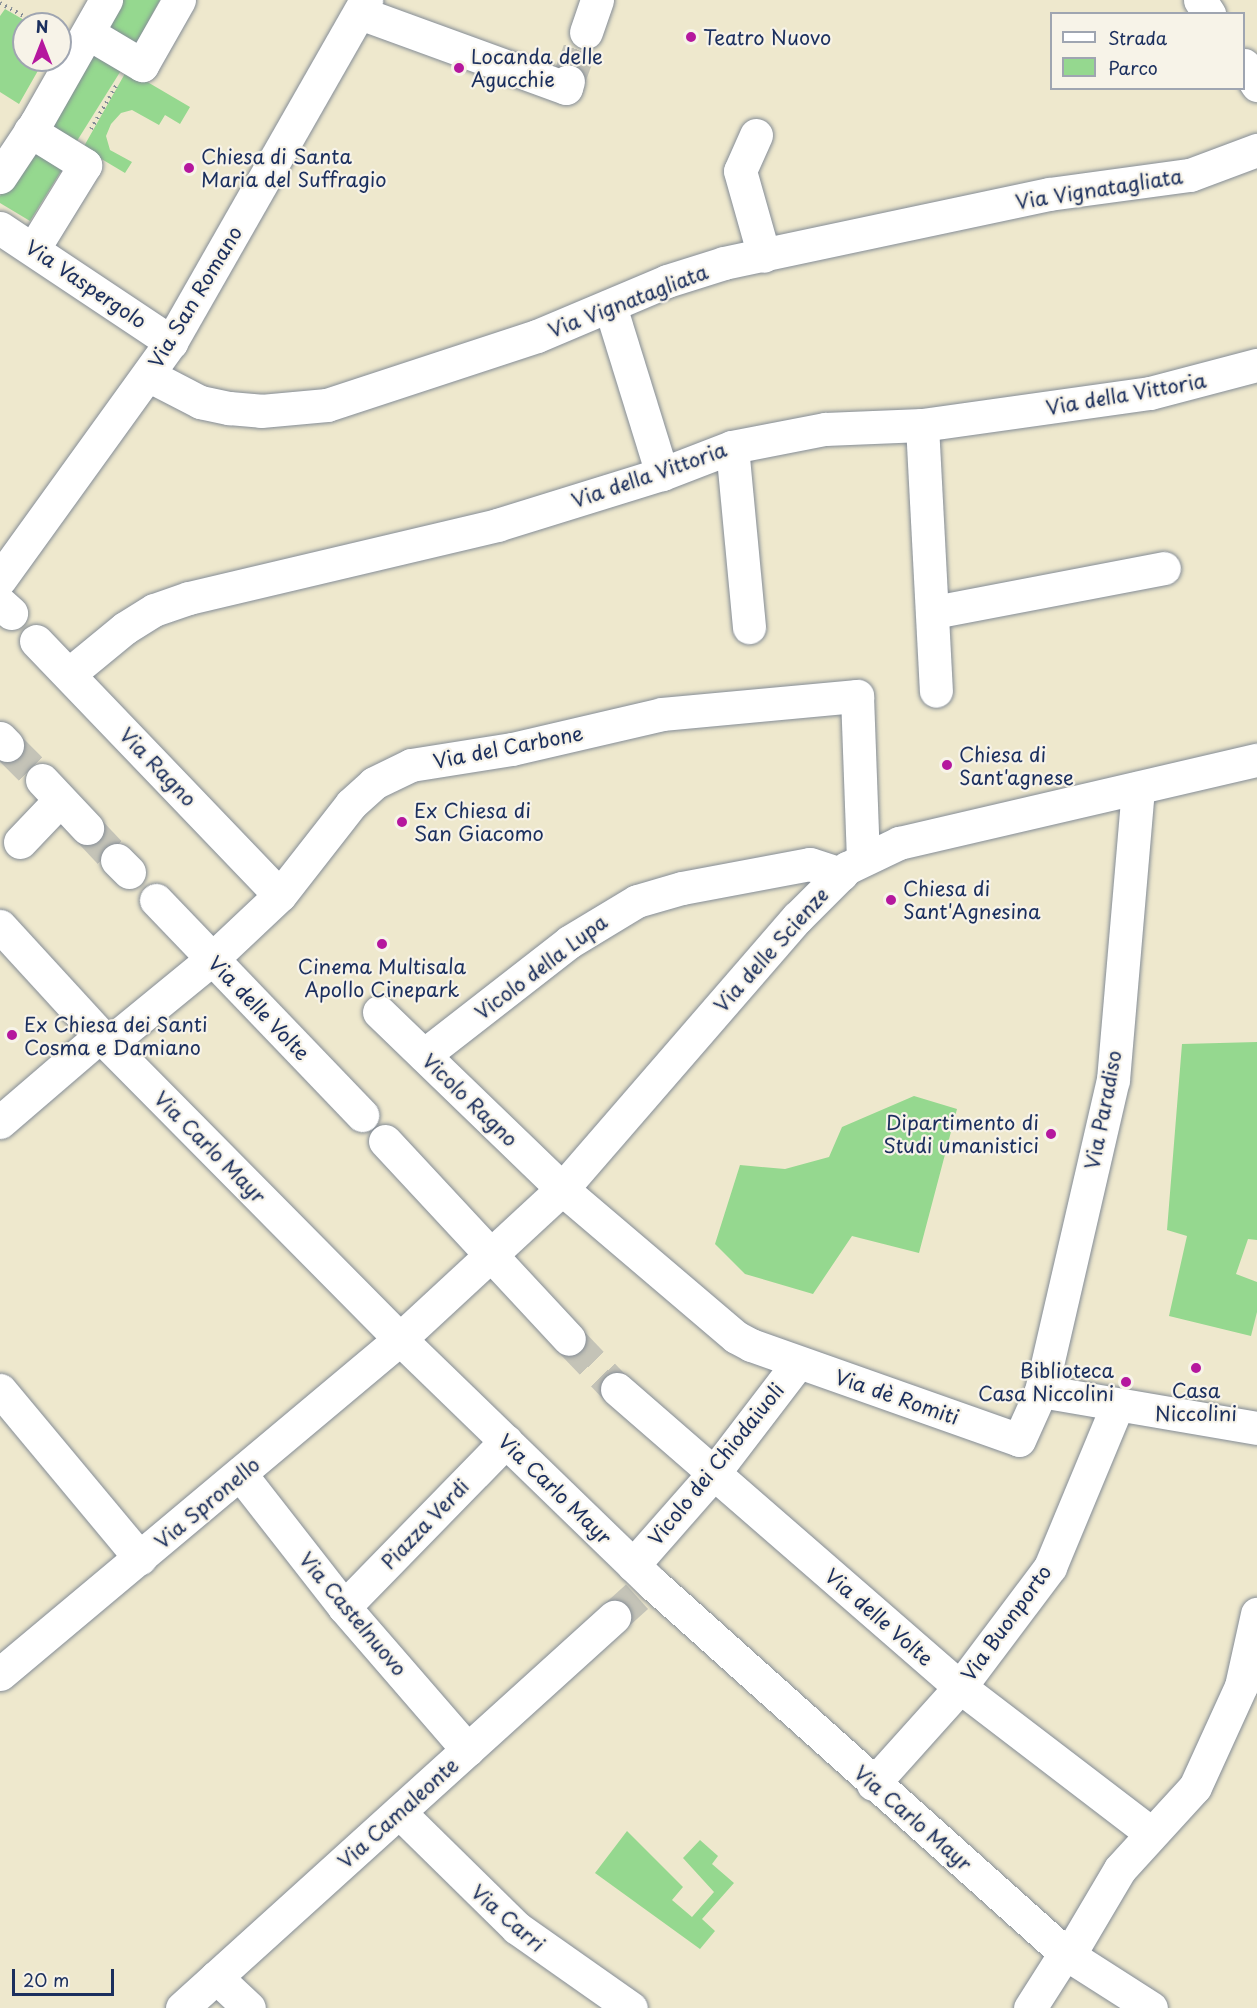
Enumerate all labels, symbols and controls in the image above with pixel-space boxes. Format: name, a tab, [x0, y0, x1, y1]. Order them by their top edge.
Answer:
north arrow	[12, 12, 72, 72]
legend	[1050, 12, 1245, 90]
text: N	[36, 14, 48, 38]
text: Strada	[1108, 24, 1167, 51]
place label: Teatro Nuovo	[703, 25, 832, 49]
marker: Teatro Nuovo	[684, 30, 698, 44]
place label: Locanda delle Agucchie	[471, 45, 601, 92]
text: Parco	[1108, 54, 1158, 81]
marker: Locanda delle Agucchie	[452, 61, 466, 75]
place label: Chiesa di Santa Maria del Suffragio	[201, 144, 389, 191]
marker: Chiesa di Santa Maria del Suffragio	[182, 161, 196, 175]
street label: Via Vignatagliata	[1014, 164, 1184, 214]
street label: Via San Romano	[144, 223, 246, 371]
street label: Via Vaspergolo	[21, 235, 151, 333]
street label: Via Vignatagliata	[545, 260, 711, 342]
street label: Via della Vittoria	[1044, 368, 1208, 420]
street label: Via della Vittoria	[569, 437, 729, 513]
street label: Via del Carbone	[431, 721, 585, 773]
street label: Via Ragno	[115, 723, 201, 811]
place label: Chiesa di Sant'agnese	[959, 742, 1074, 789]
marker: Chiesa di Sant'agnese	[940, 758, 954, 772]
place label: Ex Chiesa di San Giacomo	[414, 798, 542, 845]
marker: Ex Chiesa di San Giacomo	[395, 815, 409, 829]
place label: Chiesa di Sant'Agnesina	[903, 876, 1041, 923]
street label: Via delle Scienze	[708, 882, 834, 1018]
marker: Chiesa di Sant'Agnesina	[884, 893, 898, 907]
street label: Vicolo della Lupa	[470, 909, 612, 1025]
marker: Cinema Multisala Apollo Cinepark	[375, 937, 389, 951]
street label: Via delle Volte	[203, 951, 315, 1065]
place label: Cinema Multisala Apollo Cinepark	[297, 954, 467, 1001]
place label: Ex Chiesa dei Santi Cosma e Damiano	[24, 1012, 209, 1059]
marker: Ex Chiesa dei Santi Cosma e Damiano	[5, 1028, 19, 1042]
street label: Vicolo Ragno	[417, 1048, 523, 1152]
street label: Via Paradiso	[1080, 1049, 1126, 1171]
street label: Via Carlo Mayr	[149, 1086, 271, 1208]
place label: Dipartimento di Studi umanistici	[884, 1110, 1039, 1157]
marker: Dipartimento di Studi umanistici	[1044, 1127, 1058, 1141]
place label: Biblioteca Casa Niccolini	[977, 1358, 1114, 1405]
marker: Casa Niccolini	[1189, 1361, 1203, 1375]
street label: Via dè Romiti	[832, 1365, 962, 1429]
marker: Biblioteca Casa Niccolini	[1119, 1375, 1133, 1389]
street label: Vicolo dei Chiodaiuoli	[642, 1377, 790, 1551]
place label: Casa Niccolini	[1155, 1378, 1237, 1425]
street label: Via Carlo Mayr	[493, 1429, 617, 1549]
street label: Via Spronello	[150, 1453, 264, 1553]
street label: Piazza Verdi	[376, 1474, 474, 1574]
street label: Via Castelnuovo	[294, 1547, 412, 1681]
street label: Via Buonporto	[956, 1560, 1056, 1686]
street label: Via delle Volte	[820, 1563, 938, 1671]
street label: Via Camaleonte	[333, 1753, 463, 1873]
street label: Via Carlo Mayr	[849, 1760, 977, 1876]
street label: Via Carri	[467, 1880, 549, 1956]
scale bar	[15, 1957, 117, 1995]
text: 20 m	[23, 1966, 69, 1993]

